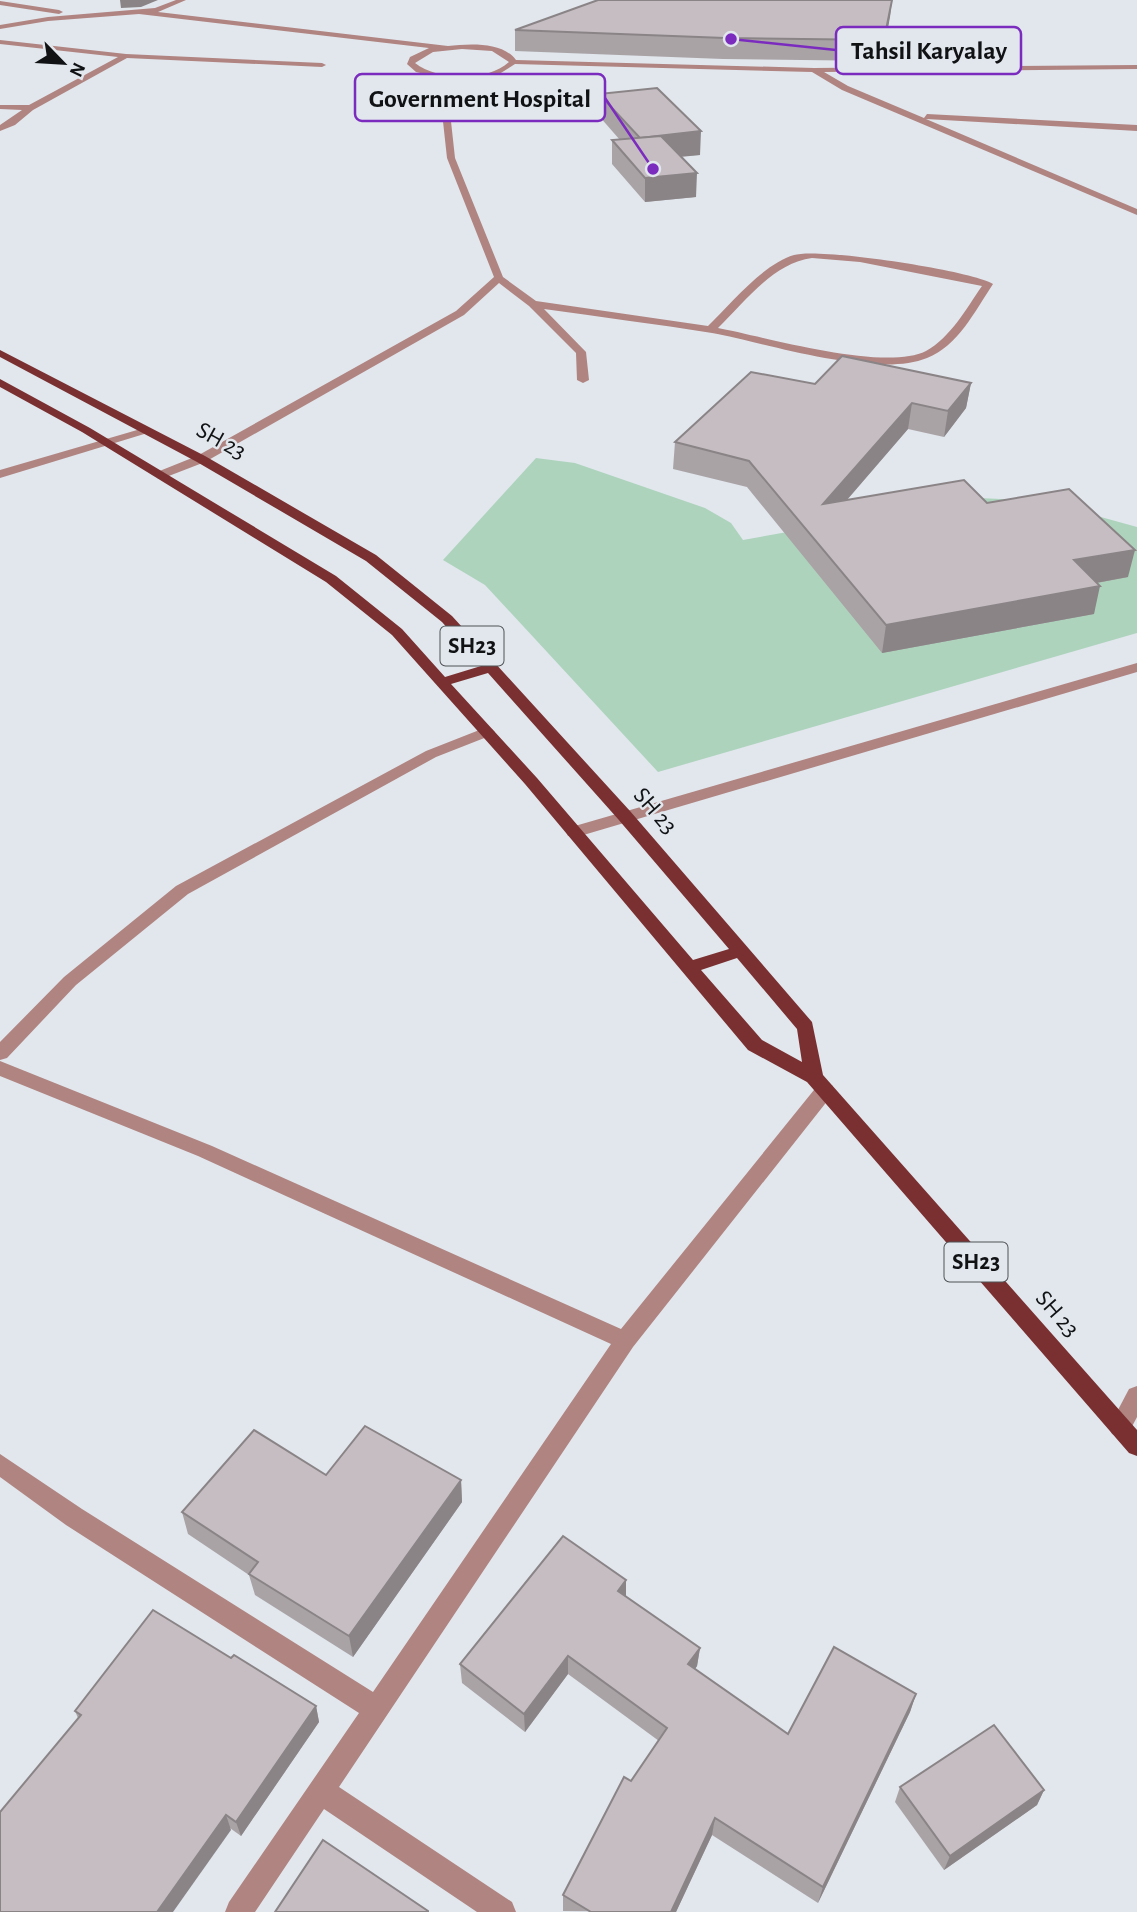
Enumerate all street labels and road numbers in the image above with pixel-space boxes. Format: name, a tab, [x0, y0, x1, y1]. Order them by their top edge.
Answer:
street label: SH 23	[192, 418, 250, 464]
road number: SH23	[440, 626, 504, 666]
street label: SH 23	[629, 783, 681, 839]
road number: SH23	[944, 1242, 1007, 1282]
street label: SH 23	[1031, 1286, 1083, 1342]

